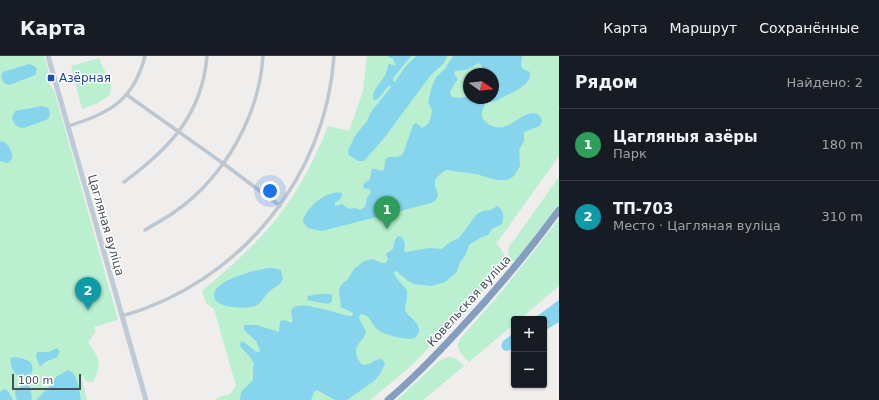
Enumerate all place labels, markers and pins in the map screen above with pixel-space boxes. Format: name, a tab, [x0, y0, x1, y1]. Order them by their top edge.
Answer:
place label: Азёрная	[59, 71, 111, 85]
marker: Азёрная	[46, 73, 56, 83]
pin: 1	[374, 196, 400, 229]
pin: 2	[75, 277, 101, 310]

